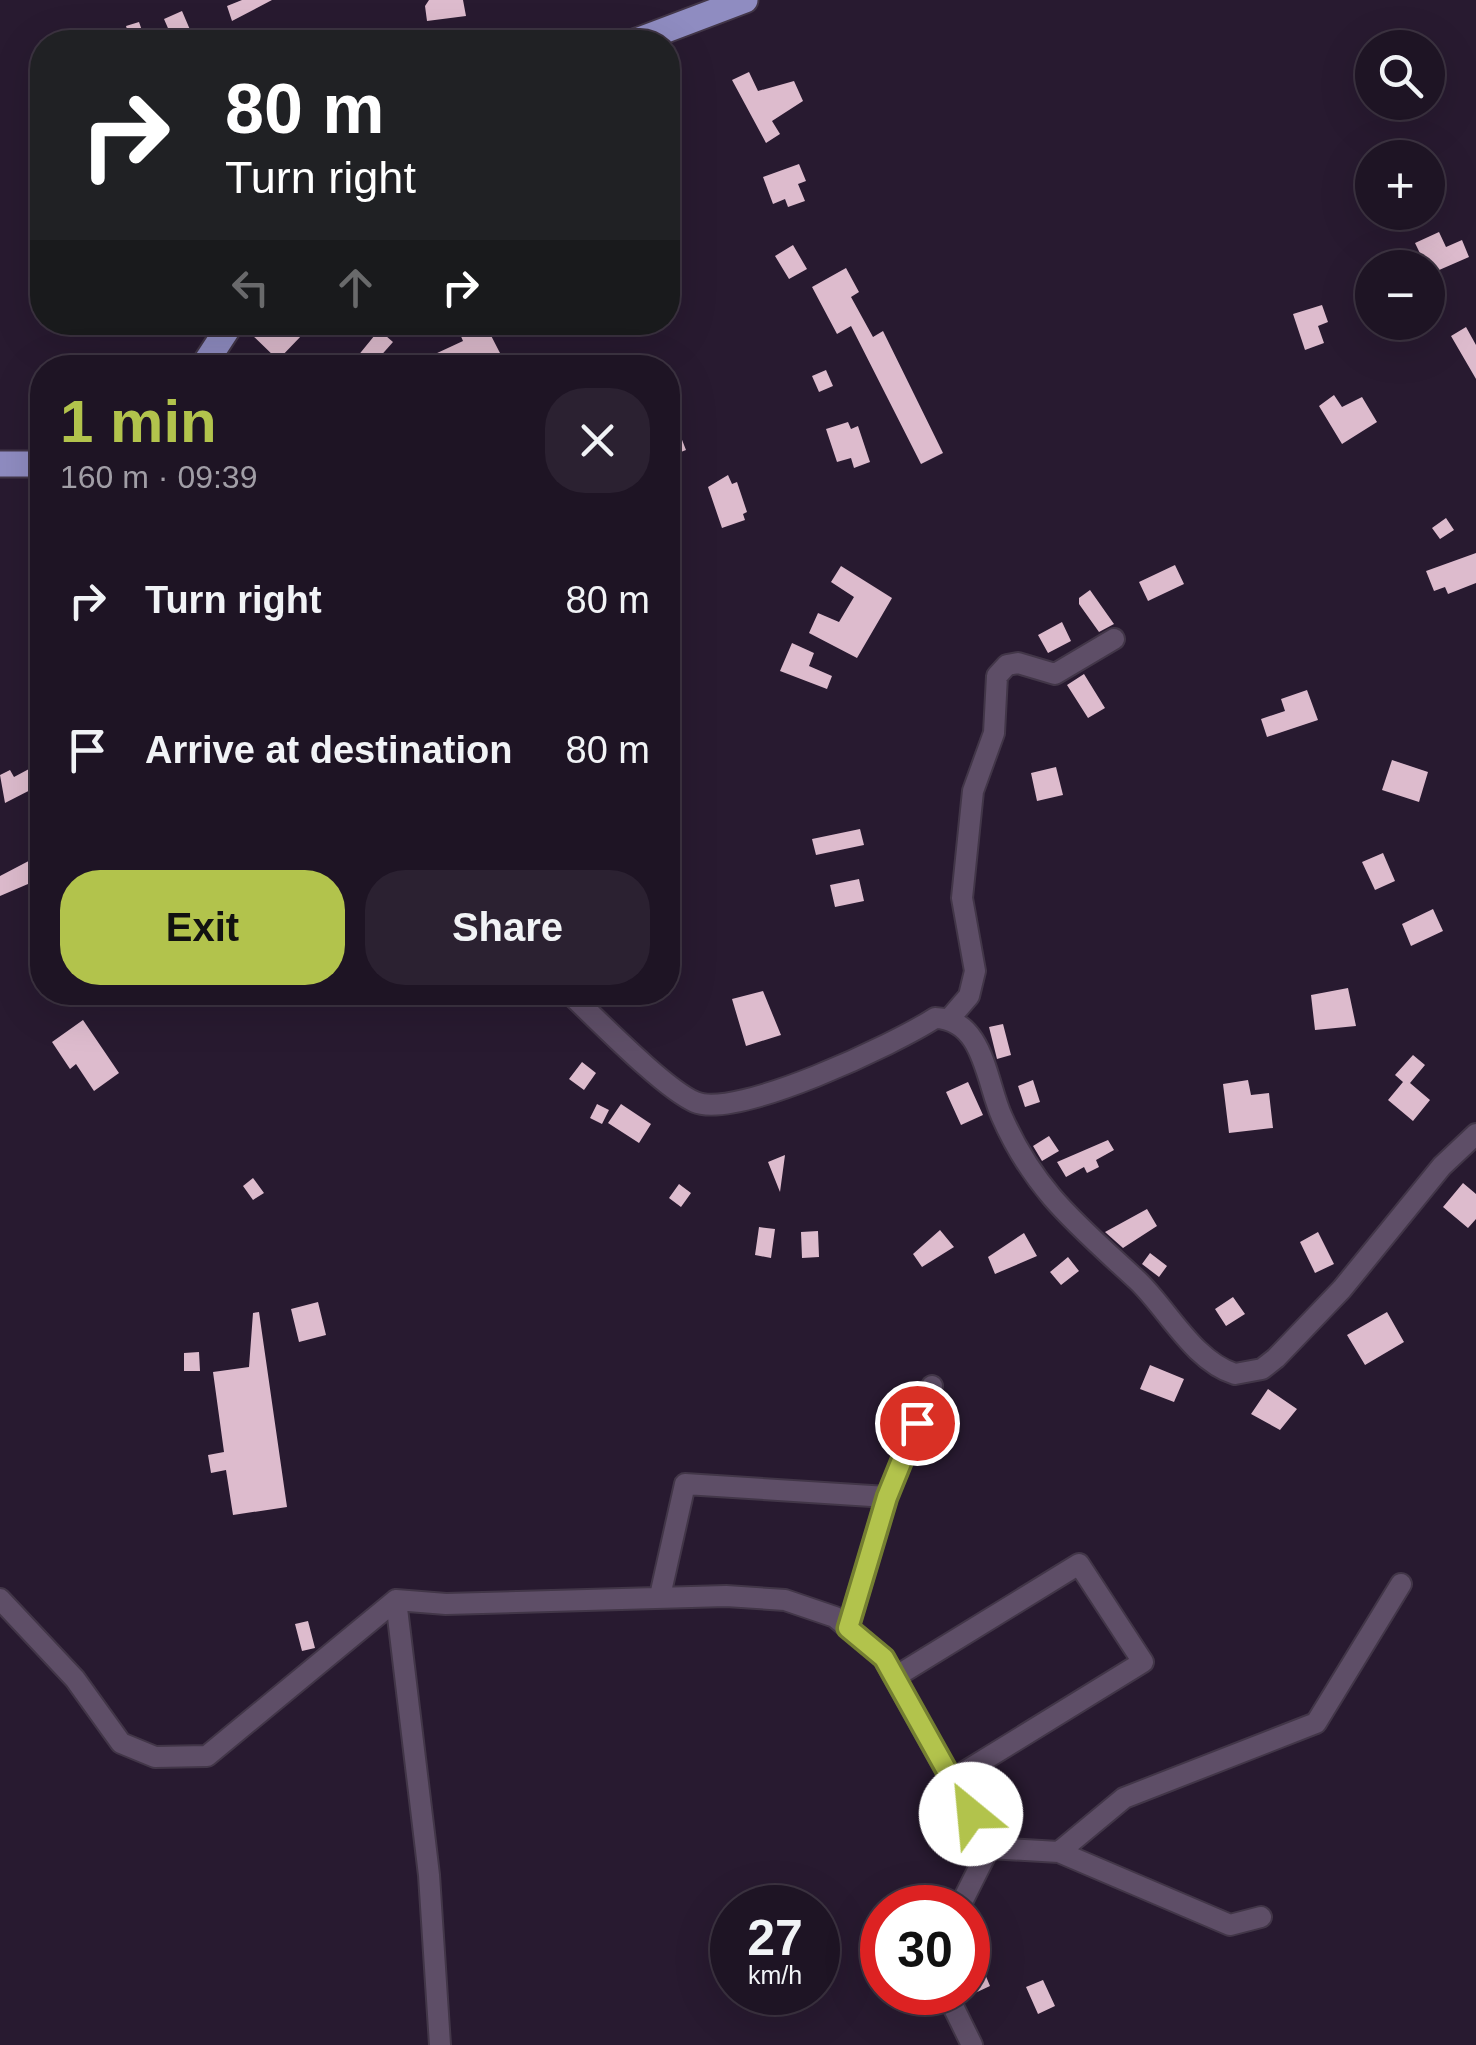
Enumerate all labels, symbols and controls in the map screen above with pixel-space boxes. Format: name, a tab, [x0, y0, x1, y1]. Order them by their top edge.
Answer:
map controls	[1355, 30, 1445, 340]
button: search	[1355, 30, 1445, 120]
icon: right	[60, 70, 190, 200]
text: 80 m	[225, 70, 385, 148]
button: +	[1355, 140, 1445, 230]
text: Turn right	[225, 152, 416, 203]
button: −	[1355, 250, 1445, 340]
icon: left	[223, 260, 278, 315]
icon: ahead	[328, 260, 383, 315]
icon: right	[433, 260, 488, 315]
text: 1 min	[60, 388, 217, 455]
button: close	[545, 388, 650, 493]
text: 160 m · 09:39	[60, 459, 257, 495]
icon: right	[60, 573, 115, 628]
text: Turn right	[145, 579, 322, 621]
text: 80 m	[566, 579, 650, 621]
icon: arrive	[60, 723, 115, 778]
text: Arrive at destination	[145, 729, 512, 771]
text: 80 m	[566, 729, 650, 771]
button: Exit	[60, 870, 345, 985]
button: Share	[365, 870, 650, 985]
pin	[875, 1381, 960, 1466]
icon: arrive	[890, 1396, 945, 1451]
position arrow	[919, 1762, 1023, 1866]
speed limit sign: 30	[860, 1885, 990, 2015]
text: 27	[747, 1910, 803, 1966]
text: km/h	[748, 1961, 802, 1989]

